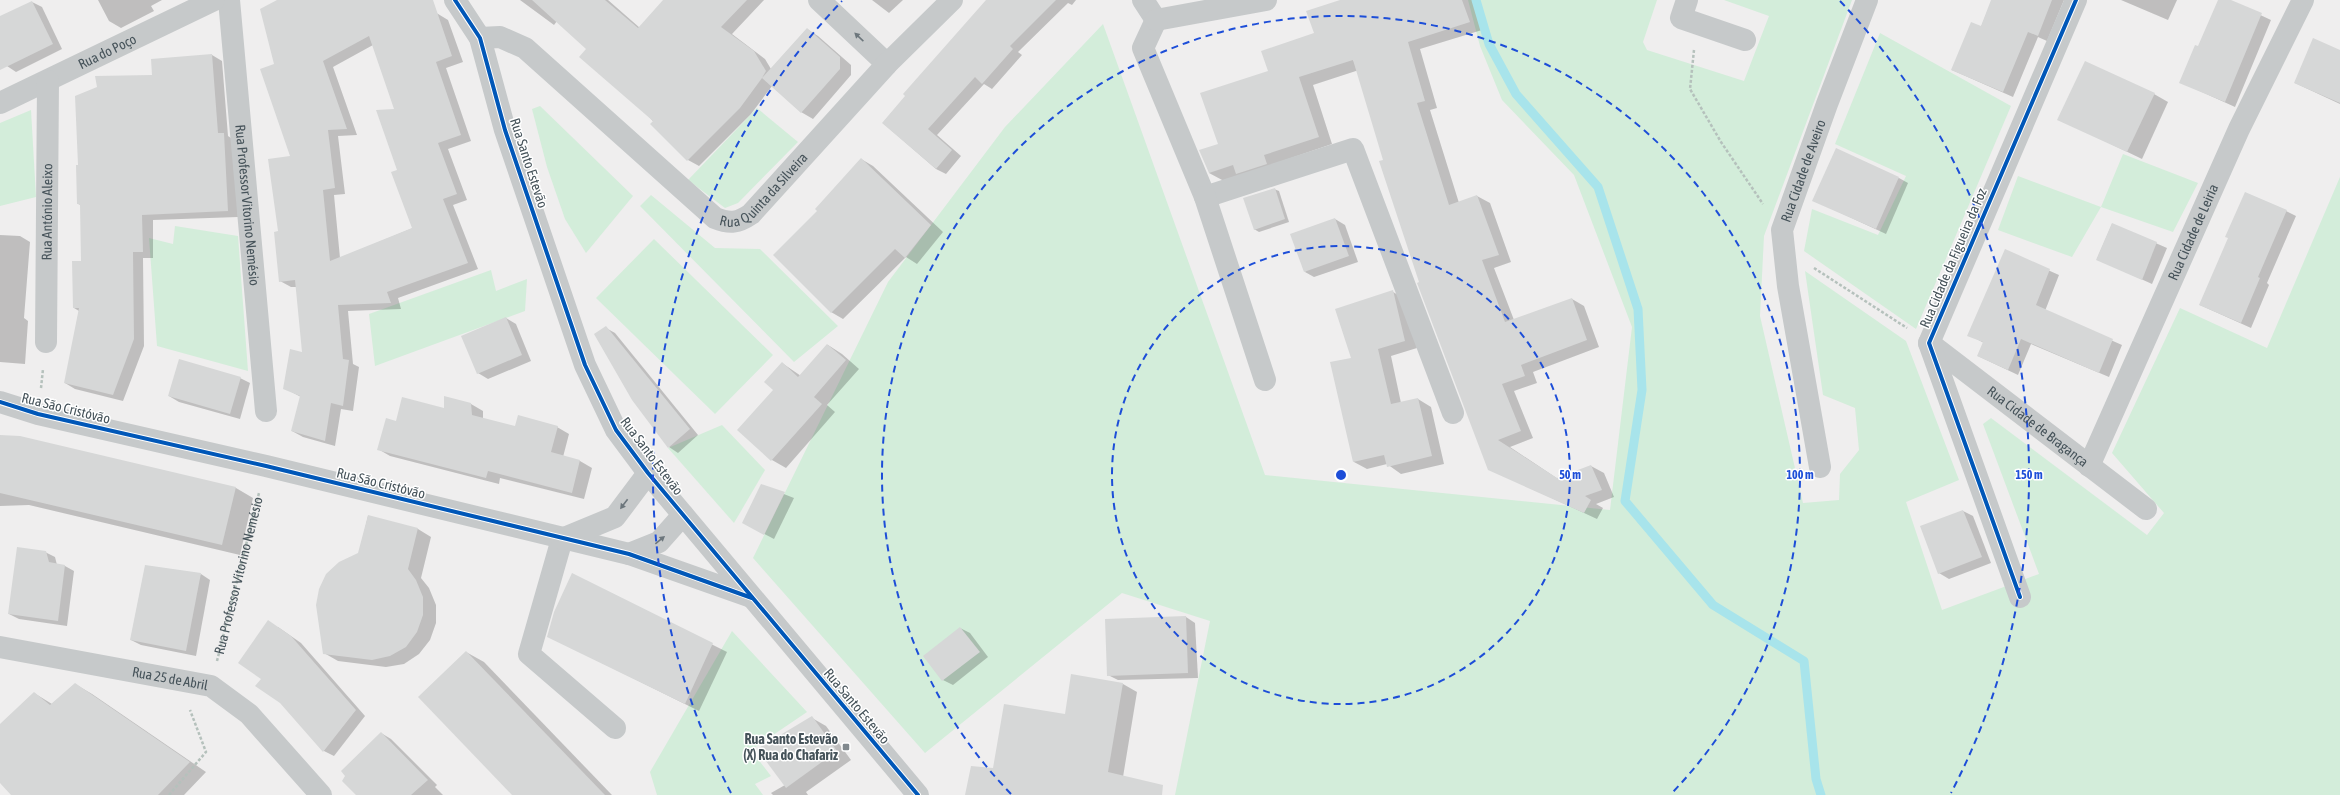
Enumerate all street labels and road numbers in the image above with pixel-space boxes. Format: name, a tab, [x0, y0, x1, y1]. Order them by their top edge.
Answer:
street label: Rua do Poço	[76, 31, 139, 72]
street label: Rua Santo Estevão	[507, 116, 551, 210]
street label: Rua Cidade de Aveiro	[1778, 117, 1829, 224]
street label: Rua Professor Vitorino Nemésio	[232, 124, 263, 286]
street label: Rua Quinta da Silveira	[718, 149, 811, 230]
street label: Rua António Aleixo	[39, 163, 55, 261]
street label: Rua Cidade de Leiria	[2165, 182, 2221, 283]
street label: Rua Cidade da Figueira da Foz	[1916, 186, 1990, 330]
street label: Rua Cidade de Bragança	[1984, 383, 2091, 470]
street label: Rua São Cristóvão	[20, 389, 112, 427]
street label: Rua Santo Estevão	[617, 414, 687, 498]
street label: Rua São Cristóvão	[335, 464, 427, 502]
street label: Rua Professor Vitorino Nemésio	[211, 495, 266, 656]
street label: Rua 25 de Abril	[131, 664, 210, 693]
street label: Rua Santo Estevão	[821, 665, 893, 747]

